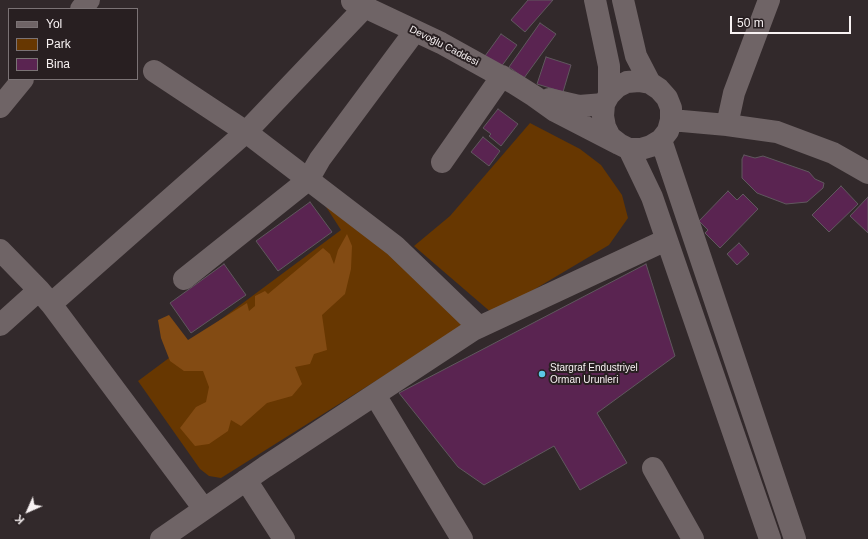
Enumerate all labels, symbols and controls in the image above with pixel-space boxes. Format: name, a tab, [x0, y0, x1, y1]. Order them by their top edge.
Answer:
legend	[8, 8, 138, 80]
scale bar	[732, 8, 853, 34]
text: 50 m	[737, 16, 764, 30]
text: Yol	[46, 17, 62, 31]
street label: Devoğlu Caddesi	[407, 23, 481, 69]
text: Park	[46, 37, 71, 51]
text: Bina	[46, 57, 70, 71]
place label: Stargraf Endustriyel Orman Urunleri	[550, 362, 638, 386]
marker: Stargraf Endustriyel Orman Urunleri	[537, 369, 547, 379]
north arrow	[8, 491, 48, 531]
text: K	[12, 512, 27, 527]

